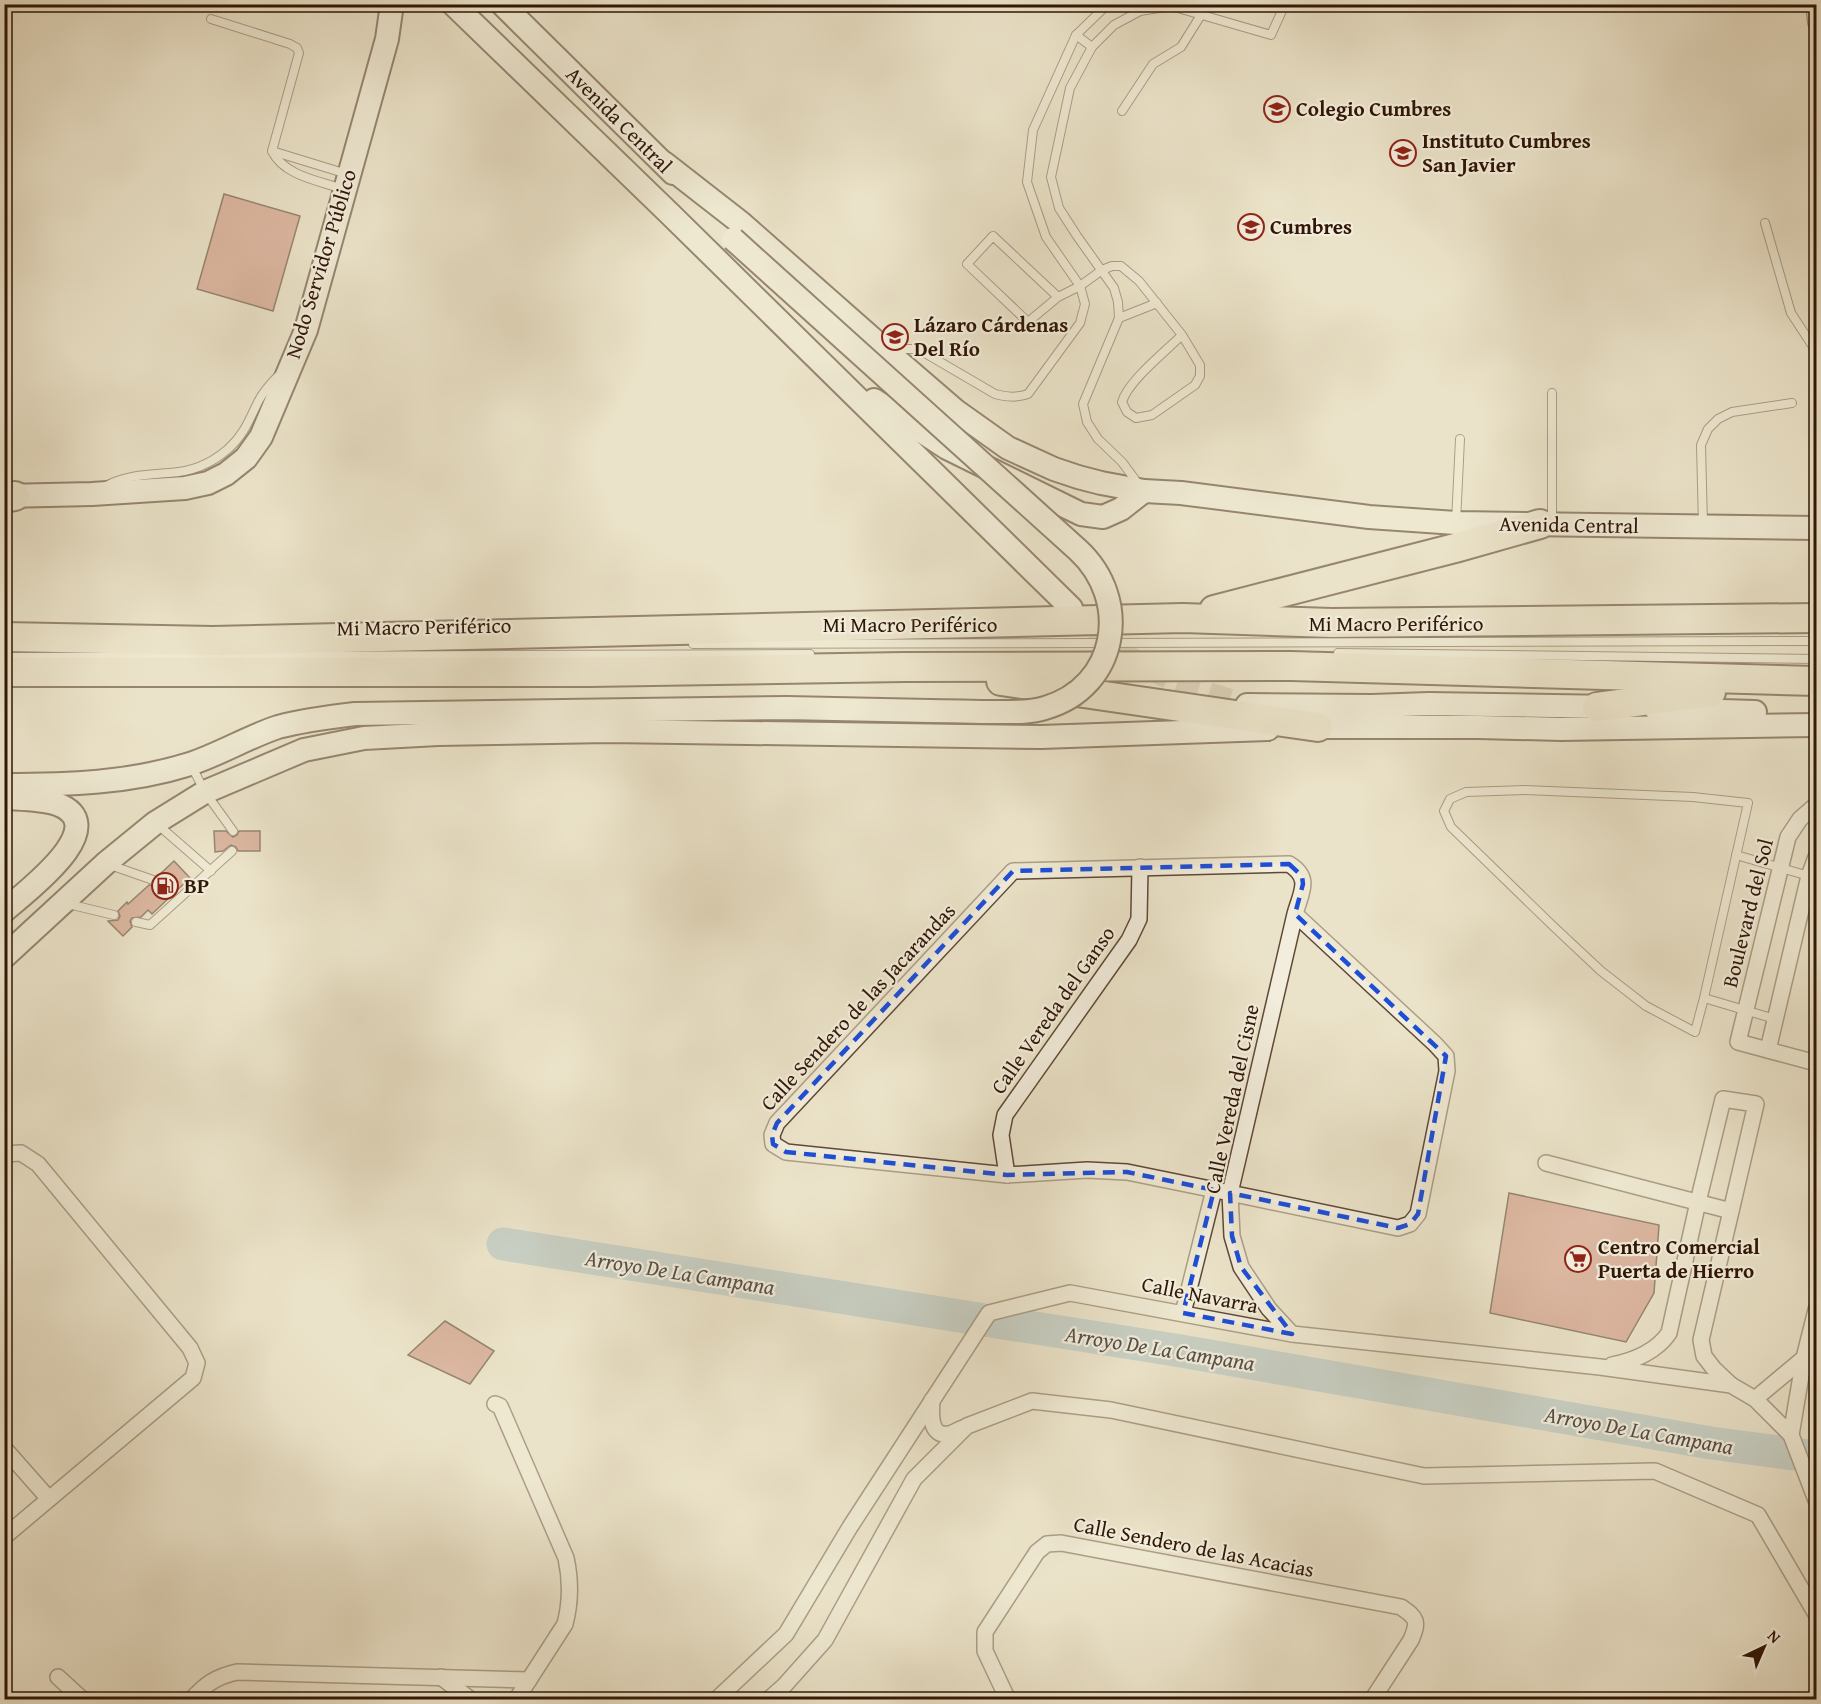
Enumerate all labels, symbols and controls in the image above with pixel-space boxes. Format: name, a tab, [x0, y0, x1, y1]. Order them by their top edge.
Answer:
street label: Avenida Central	[559, 59, 680, 180]
place label: Colegio Cumbres	[1296, 93, 1451, 124]
school or university icon: Colegio Cumbres	[1262, 94, 1292, 124]
place label: Instituto Cumbres San Javier	[1422, 125, 1591, 180]
school or university icon: Instituto Cumbres San Javier	[1388, 138, 1418, 168]
street label: Nodo Servidor Público	[277, 165, 364, 362]
place label: Cumbres	[1270, 211, 1352, 242]
school or university icon: Cumbres	[1236, 212, 1266, 242]
place label: Lázaro Cárdenas Del Río	[914, 309, 1068, 364]
school or university icon: Lázaro Cárdenas Del Río	[880, 322, 910, 352]
street label: Avenida Central	[1499, 508, 1639, 541]
street label: Mi Macro Periférico	[1309, 608, 1483, 639]
street label: Mi Macro Periférico	[336, 609, 512, 644]
street label: Mi Macro Periférico	[823, 609, 997, 640]
street label: Boulevard del Sol	[1714, 835, 1781, 991]
place label: BP	[184, 870, 209, 901]
fuel station icon: BP	[150, 871, 180, 901]
street label: Calle Sendero de las Jacarandas	[753, 896, 962, 1117]
street label: Calle Vereda del Ganso	[983, 919, 1122, 1100]
street label: Calle Vereda del Cisne	[1196, 1001, 1267, 1196]
place label: Centro Comercial Puerta de Hierro	[1598, 1231, 1760, 1286]
water label: Arroyo De La Campana	[582, 1241, 777, 1303]
supermarket icon: Centro Comercial Puerta de Hierro	[1563, 1244, 1593, 1274]
street label: Calle Navarra	[1139, 1268, 1261, 1321]
water label: Arroyo De La Campana	[1062, 1317, 1257, 1379]
water label: Arroyo De La Campana	[1541, 1397, 1736, 1462]
street label: Calle Sendero de las Acacias	[1071, 1508, 1317, 1585]
north arrow	[1734, 1617, 1794, 1677]
text: N	[1762, 1624, 1787, 1649]

